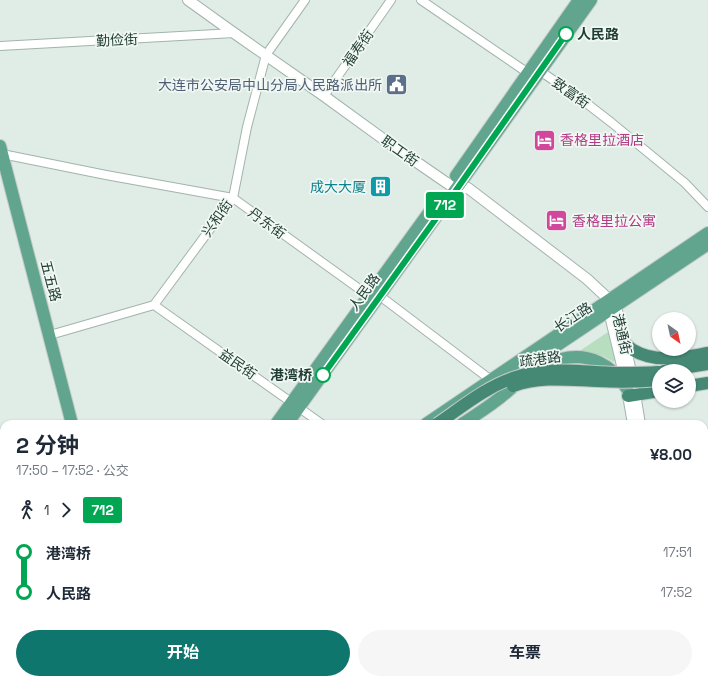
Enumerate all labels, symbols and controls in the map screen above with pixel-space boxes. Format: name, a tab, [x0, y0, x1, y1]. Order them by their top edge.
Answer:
place label: 人民路	[577, 25, 619, 43]
street label: 福寿街	[339, 26, 377, 70]
marker: 人民路	[558, 26, 574, 42]
street label: 勤俭街	[96, 30, 138, 50]
public building icon: 大连市公安局中山分局人民路派出所	[384, 72, 410, 98]
street label: 致富街	[549, 74, 593, 112]
place label: 大连市公安局中山分局人民路派出所	[158, 76, 382, 94]
hotel icon: 香格里拉酒店	[531, 127, 557, 153]
place label: 香格里拉酒店	[560, 131, 644, 149]
street label: 职工街	[378, 132, 422, 170]
building icon: 成大大厦	[368, 174, 394, 200]
place label: 成大大厦	[310, 178, 366, 196]
line badge: 712	[422, 192, 468, 218]
street label: 兴和街	[198, 196, 236, 240]
text: 712	[434, 196, 456, 214]
street label: 丹东街	[245, 203, 289, 243]
hotel icon: 香格里拉公寓	[544, 208, 570, 234]
place label: 香格里拉公寓	[572, 212, 656, 230]
street label: 五五路	[37, 258, 65, 304]
street label: 人民路	[344, 270, 384, 314]
street label: 长江路	[550, 298, 596, 336]
street label: 港通街	[609, 312, 635, 356]
north arrow	[652, 312, 696, 356]
map controls	[652, 312, 696, 408]
street label: 益民街	[216, 345, 260, 383]
street label: 疏港路	[518, 347, 562, 371]
button: layers	[652, 364, 696, 408]
place label: 港湾桥	[270, 366, 312, 384]
marker: 港湾桥	[315, 367, 331, 383]
text: 2 分钟	[16, 431, 79, 459]
text: ¥8.00	[650, 445, 692, 464]
text: 17:50 – 17:52 · 公交	[16, 462, 129, 479]
icon: walk	[16, 499, 38, 521]
icon: forward	[55, 499, 77, 521]
text: 712	[91, 501, 114, 519]
text: 1	[44, 502, 49, 519]
text: 港湾桥	[46, 544, 91, 563]
text: 17:51	[663, 544, 692, 561]
text: 人民路	[46, 584, 91, 603]
text: 17:52	[660, 584, 692, 601]
button: 开始	[16, 630, 350, 676]
button: 车票	[358, 630, 692, 676]

